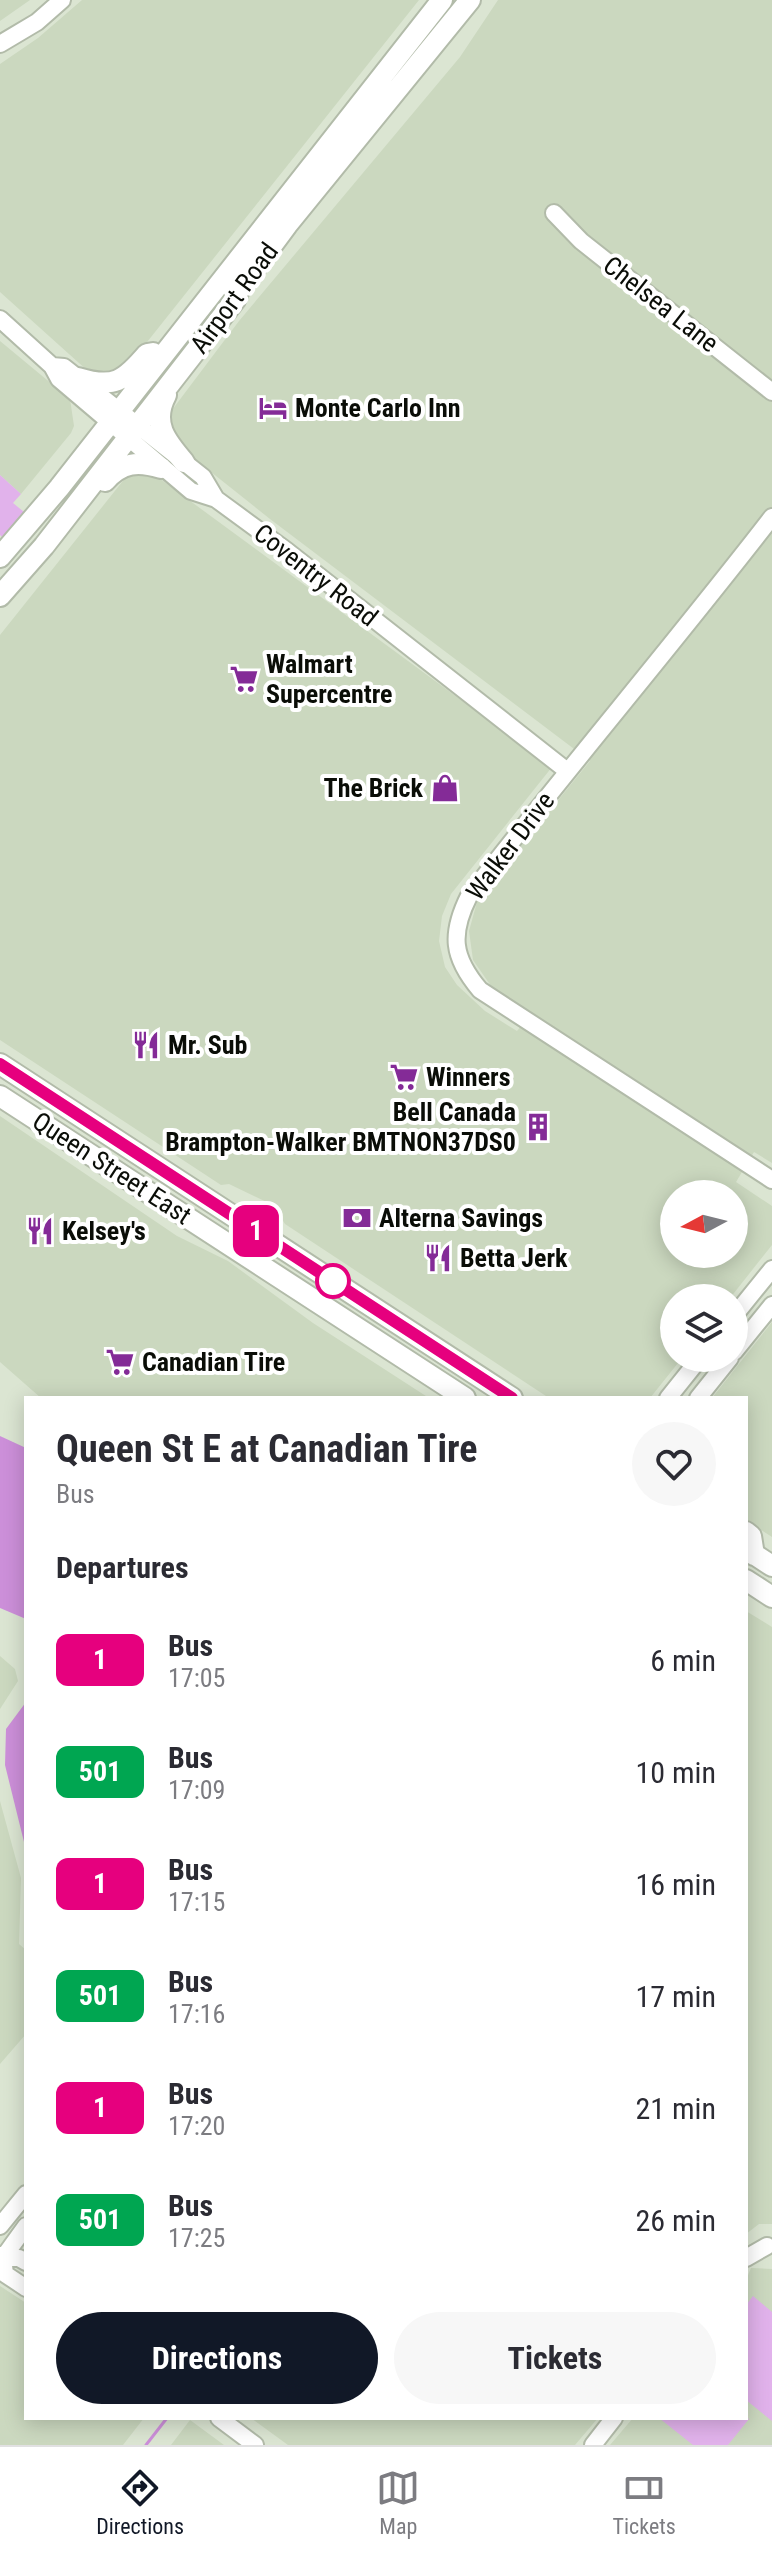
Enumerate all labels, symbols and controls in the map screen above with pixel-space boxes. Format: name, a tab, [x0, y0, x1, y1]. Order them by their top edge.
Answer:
street label: Airport Road	[184, 237, 284, 359]
street label: Chelsea Lane	[598, 250, 724, 358]
hotel icon: Monte Carlo Inn	[258, 393, 288, 423]
place label: Monte Carlo Inn	[295, 393, 461, 423]
street label: Coventry Road	[248, 518, 384, 632]
place label: Walmart Supercentre	[266, 649, 392, 709]
supermarket icon: Walmart Supercentre	[229, 664, 259, 694]
place label: The Brick	[324, 773, 424, 803]
shop icon: The Brick	[430, 773, 460, 803]
street label: Walker Drive	[460, 786, 560, 906]
restaurant icon: Mr. Sub	[131, 1030, 161, 1060]
place label: Mr. Sub	[168, 1030, 248, 1060]
supermarket icon: Winners	[389, 1062, 419, 1092]
place label: Winners	[426, 1062, 511, 1092]
place label: Bell Canada Brampton-Walker BMTNON37DS0	[165, 1097, 516, 1157]
street label: Queen Street East	[27, 1106, 197, 1230]
building icon: Bell Canada Brampton-Walker BMTNON37DS0	[523, 1112, 553, 1142]
north arrow	[660, 1180, 748, 1268]
map controls	[660, 1180, 748, 1372]
bank icon: Alterna Savings	[342, 1203, 372, 1233]
place label: Alterna Savings	[379, 1203, 543, 1233]
line badge: 1	[230, 1205, 282, 1257]
text: 1	[249, 1214, 263, 1247]
restaurant icon: Kelsey's	[25, 1216, 55, 1246]
place label: Kelsey's	[62, 1216, 146, 1246]
restaurant icon: Betta Jerk	[423, 1243, 453, 1273]
place label: Betta Jerk	[460, 1243, 568, 1273]
unlabelled marker	[316, 1264, 350, 1298]
button: layers	[660, 1284, 748, 1372]
supermarket icon: Canadian Tire	[105, 1347, 135, 1377]
place label: Canadian Tire	[142, 1347, 285, 1377]
button: heart	[632, 1422, 716, 1506]
text: Queen St E at Canadian Tire	[56, 1427, 478, 1471]
text: Bus	[56, 1479, 95, 1509]
text: Departures	[56, 1550, 189, 1585]
text: Bus	[168, 1628, 213, 1663]
text: 1	[93, 1643, 107, 1676]
text: 6 min	[650, 1643, 716, 1678]
text: 17:05	[168, 1663, 225, 1693]
text: Bus	[168, 1740, 213, 1775]
text: 501	[79, 1755, 121, 1788]
text: 10 min	[635, 1755, 716, 1790]
text: 17:09	[168, 1775, 225, 1805]
text: Bus	[168, 1852, 213, 1887]
text: 1	[93, 1867, 107, 1900]
text: 16 min	[635, 1867, 716, 1902]
text: 17:15	[168, 1887, 225, 1917]
text: Bus	[168, 1964, 213, 1999]
text: 501	[79, 1979, 121, 2012]
text: 17 min	[635, 1979, 716, 2014]
text: 17:16	[168, 1999, 225, 2029]
text: Bus	[168, 2076, 213, 2111]
text: 1	[93, 2091, 107, 2124]
text: 21 min	[635, 2091, 716, 2126]
text: 17:20	[168, 2111, 225, 2141]
text: Bus	[168, 2188, 213, 2223]
text: 501	[79, 2203, 121, 2236]
text: 26 min	[635, 2203, 716, 2238]
text: 17:25	[168, 2223, 225, 2253]
button: Directions	[56, 2312, 378, 2404]
button: Tickets	[394, 2312, 716, 2404]
tab: Directions	[96, 2466, 184, 2539]
tab: Map	[376, 2466, 420, 2539]
tab: Tickets	[613, 2466, 676, 2539]

